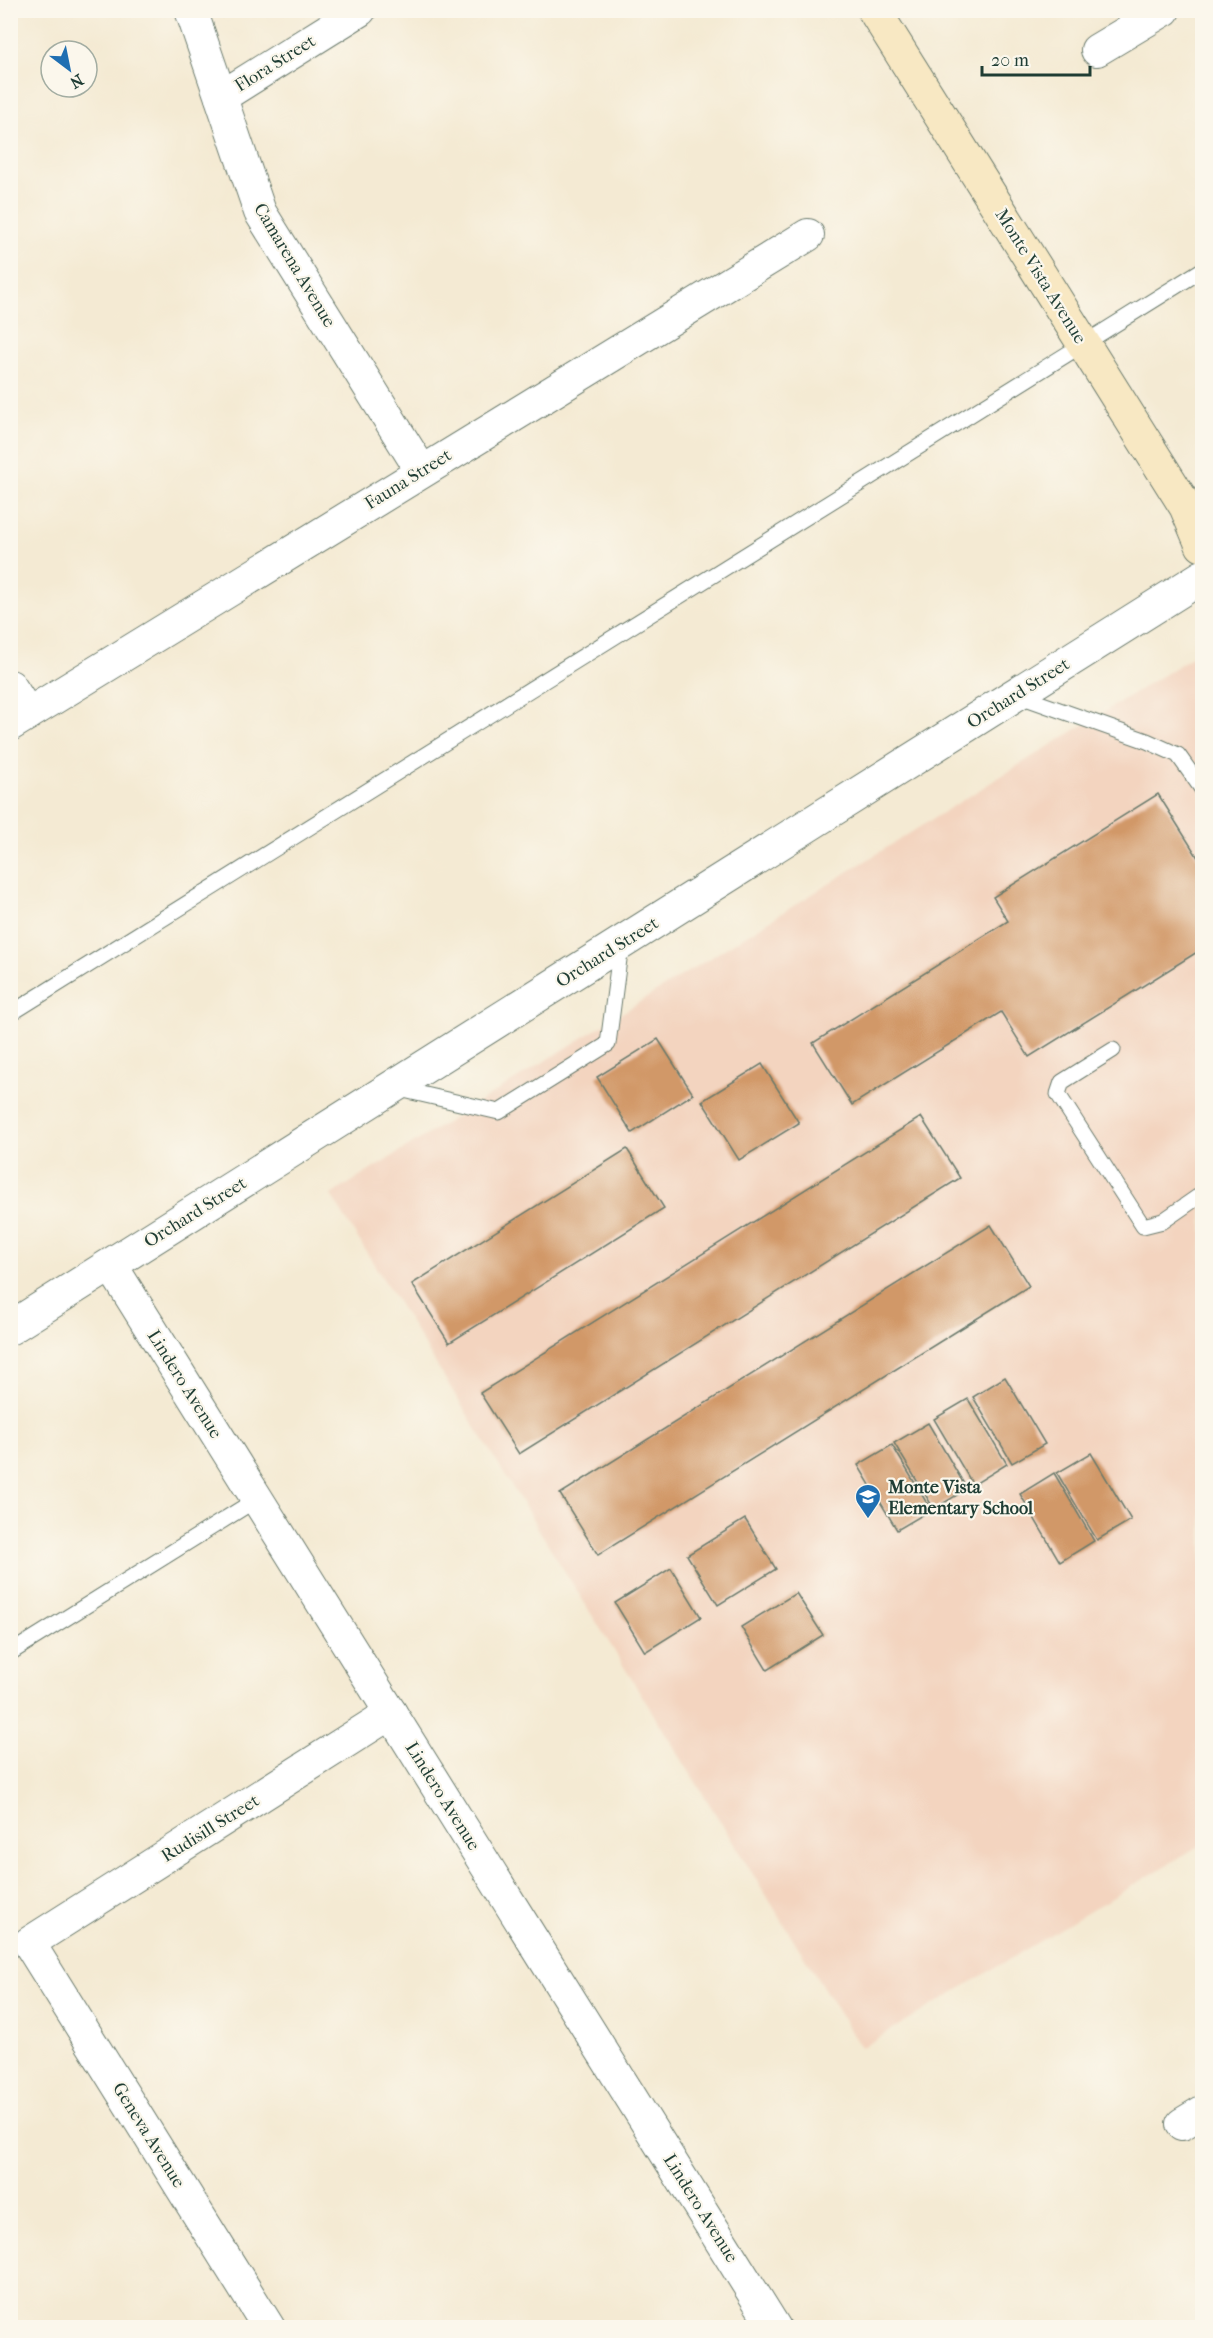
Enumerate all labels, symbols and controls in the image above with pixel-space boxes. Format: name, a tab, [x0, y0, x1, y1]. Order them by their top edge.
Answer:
street label: Flora Street	[231, 30, 320, 96]
north arrow	[39, 39, 99, 99]
scale bar	[982, 39, 1090, 77]
text: 20 m	[991, 50, 1029, 71]
text: N	[66, 70, 87, 93]
street label: Camarena Avenue	[249, 199, 340, 331]
street label: Monte Vista Avenue	[991, 205, 1091, 348]
street label: Fauna Street	[361, 444, 456, 514]
street label: Orchard Street	[963, 653, 1074, 733]
street label: Orchard Street	[552, 912, 663, 992]
street label: Orchard Street	[140, 1172, 251, 1252]
street label: Lindero Avenue	[143, 1326, 226, 1442]
place label: Monte Vista Elementary School	[887, 1477, 1034, 1519]
school or university icon: Monte Vista Elementary School	[853, 1482, 883, 1520]
street label: Lindero Avenue	[401, 1738, 484, 1854]
street label: Rudisill Street	[158, 1790, 264, 1867]
street label: Geneva Avenue	[108, 2079, 189, 2192]
street label: Lindero Avenue	[659, 2150, 742, 2266]

